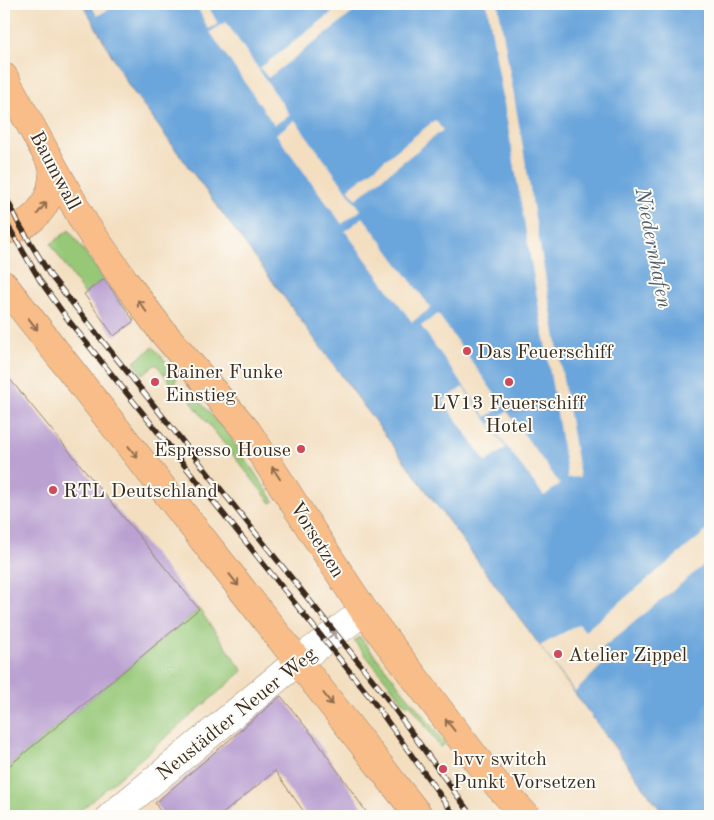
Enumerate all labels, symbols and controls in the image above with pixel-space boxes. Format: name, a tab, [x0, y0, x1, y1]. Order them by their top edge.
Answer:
street label: Baumwall	[25, 128, 83, 214]
water label: Niedernhafen	[630, 185, 675, 310]
one-way arrow	[36, 202, 47, 215]
one-way arrow	[137, 299, 147, 313]
one-way arrow	[28, 317, 38, 331]
place label: Das Feuerschiff	[477, 343, 614, 363]
marker: Das Feuerschiff	[461, 345, 473, 357]
place label: Rainer Funke Einstieg	[165, 363, 283, 406]
marker: Rainer Funke Einstieg	[149, 376, 161, 388]
marker: LV13 Feuerschiff Hotel	[503, 376, 515, 388]
place label: LV13 Feuerschiff Hotel	[433, 394, 587, 437]
place label: Espresso House	[154, 441, 291, 461]
marker: Espresso House	[295, 443, 307, 455]
one-way arrow	[128, 445, 139, 458]
one-way arrow	[271, 466, 281, 480]
place label: RTL Deutschland	[63, 482, 218, 502]
marker: RTL Deutschland	[47, 484, 59, 496]
street label: Vorsetzen	[285, 499, 347, 582]
one-way arrow	[228, 573, 239, 586]
one-way arrow	[323, 631, 337, 641]
street label: Neustädter Neuer Weg	[154, 644, 321, 785]
place label: Atelier Zippel	[568, 646, 687, 666]
marker: Atelier Zippel	[552, 648, 564, 660]
one-way arrow	[322, 692, 333, 705]
one-way arrow	[445, 718, 455, 732]
place label: hvv switch Punkt Vorsetzen	[453, 750, 597, 793]
marker: hvv switch Punkt Vorsetzen	[437, 763, 449, 775]

